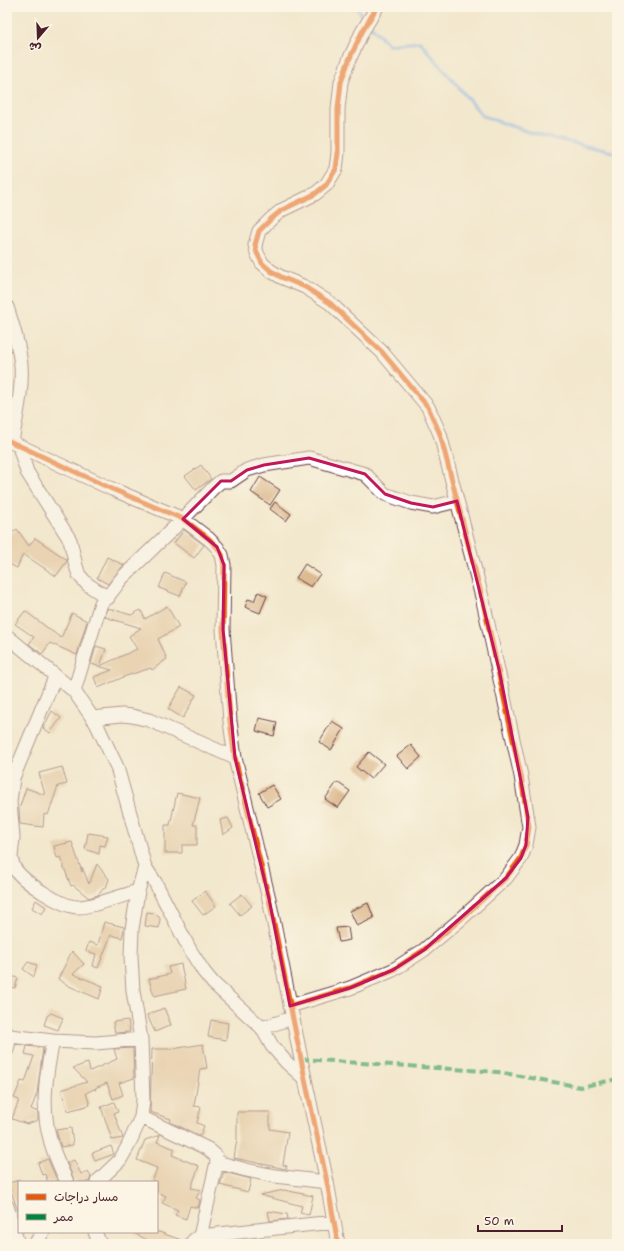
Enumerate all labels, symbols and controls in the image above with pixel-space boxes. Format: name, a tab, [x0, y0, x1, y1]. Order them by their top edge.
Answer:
north arrow	[18, 18, 58, 58]
text: ش	[27, 38, 43, 56]
legend	[18, 1181, 158, 1233]
text: مسار دراجات	[54, 1189, 118, 1205]
scale bar	[478, 1207, 562, 1233]
text: ممر	[53, 1209, 73, 1225]
text: 50 m	[484, 1213, 514, 1229]

